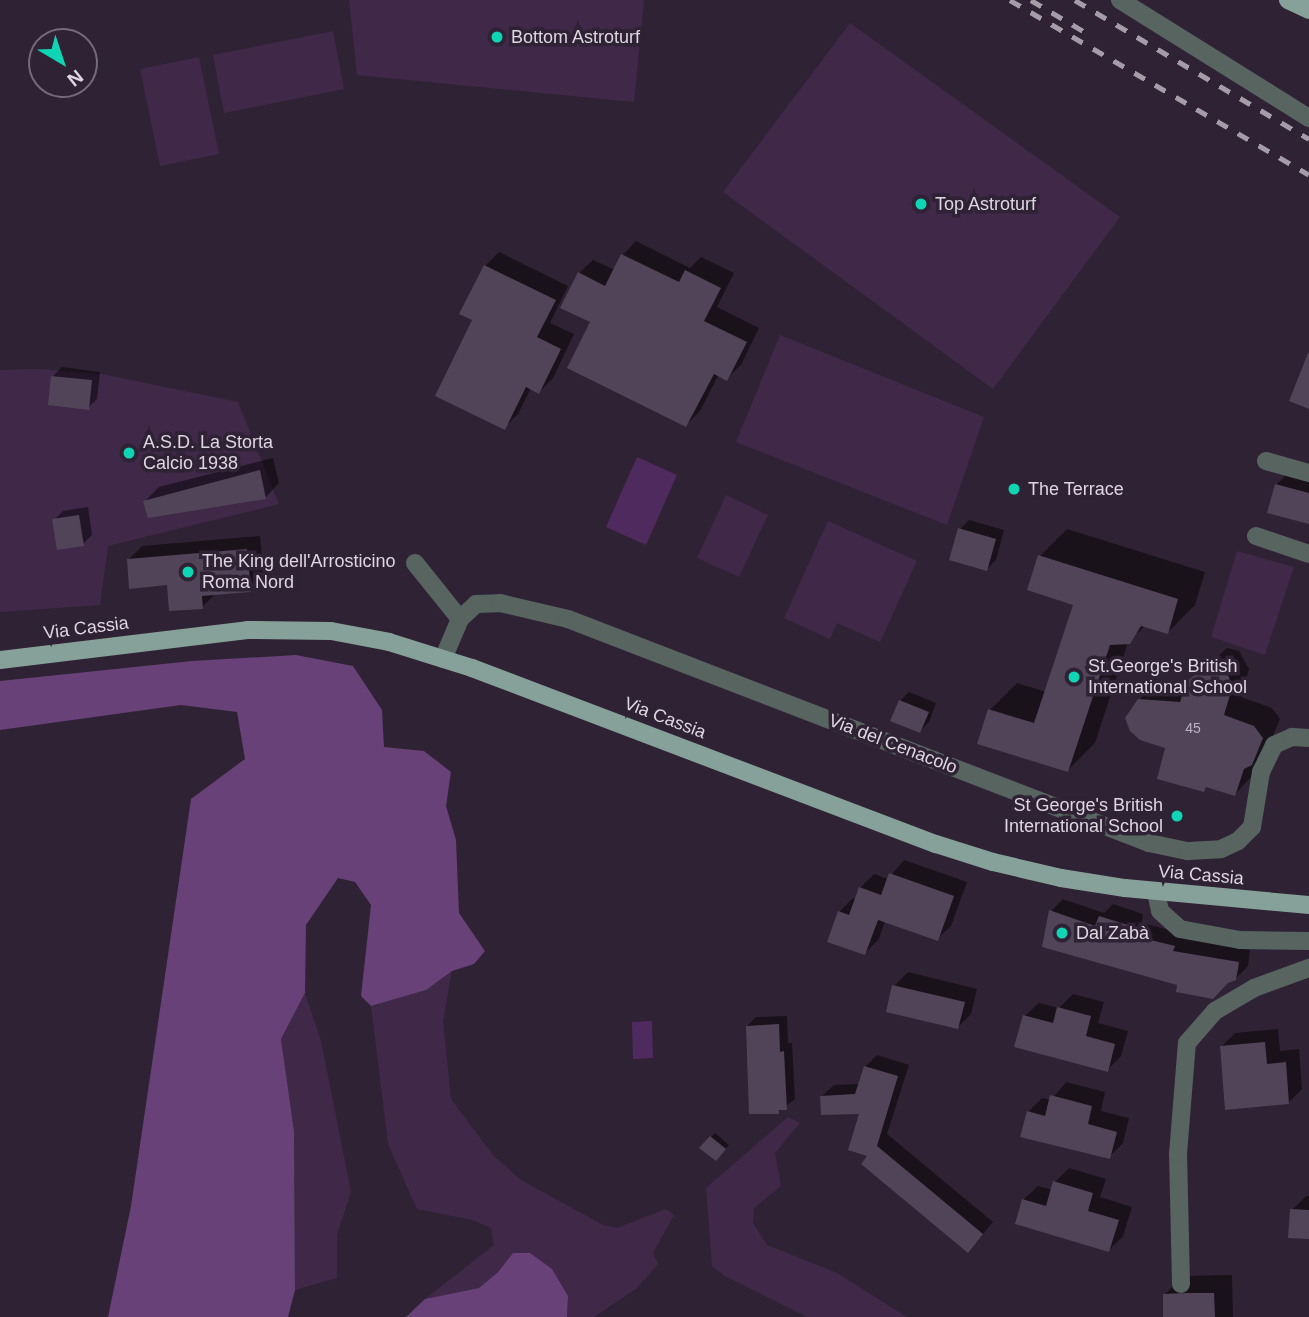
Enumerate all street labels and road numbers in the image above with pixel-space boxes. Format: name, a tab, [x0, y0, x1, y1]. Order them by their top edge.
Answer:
street label: Via Cassia	[42, 612, 130, 644]
street label: Via Cassia	[621, 693, 709, 743]
street label: Via del Cenacolo	[826, 710, 960, 778]
street label: Via Cassia	[1157, 861, 1245, 889]

